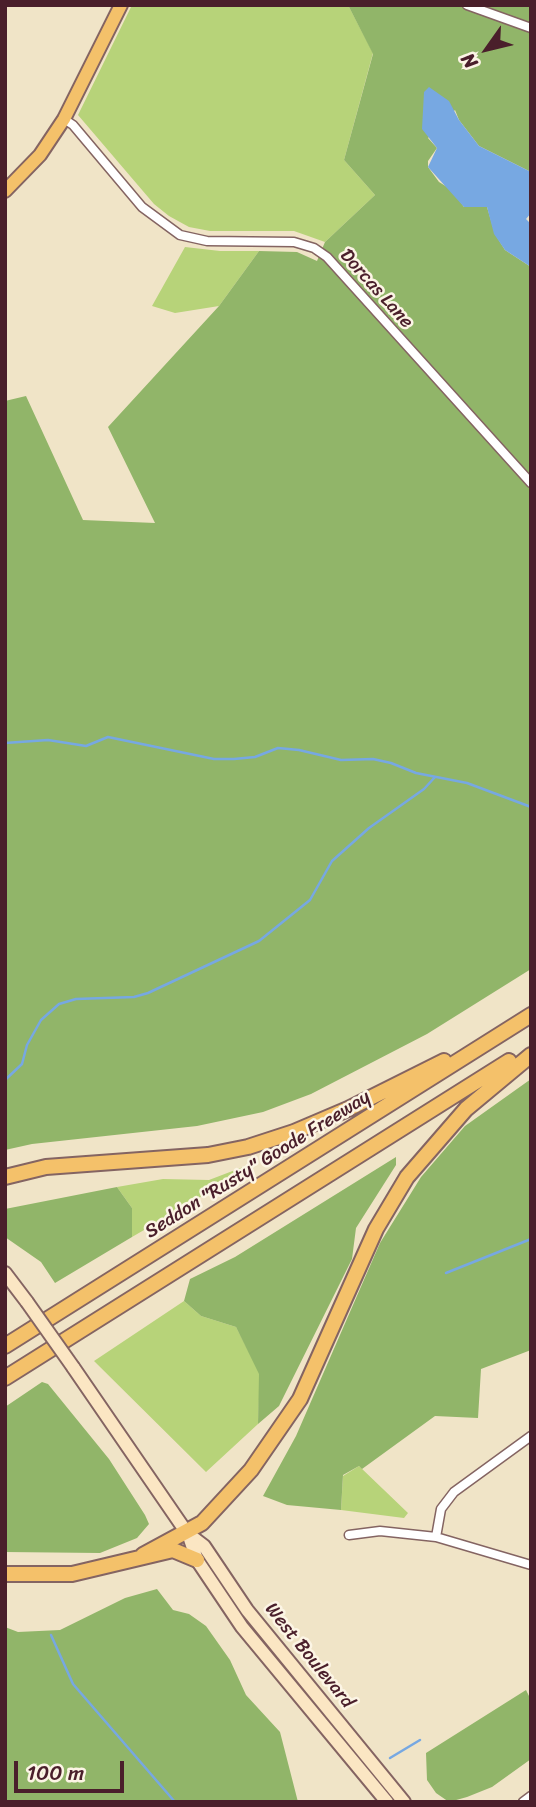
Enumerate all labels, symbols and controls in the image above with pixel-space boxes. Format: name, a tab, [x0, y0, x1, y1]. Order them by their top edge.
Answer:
north arrow	[452, 14, 522, 84]
text: N	[452, 46, 487, 76]
street label: Dorcas Lane	[334, 245, 418, 333]
street label: Seddon "Rusty" Goode Freeway	[141, 1086, 375, 1244]
street label: West Boulevard	[260, 1599, 358, 1713]
scale bar	[18, 1748, 128, 1792]
text: 100 m	[27, 1754, 84, 1792]

